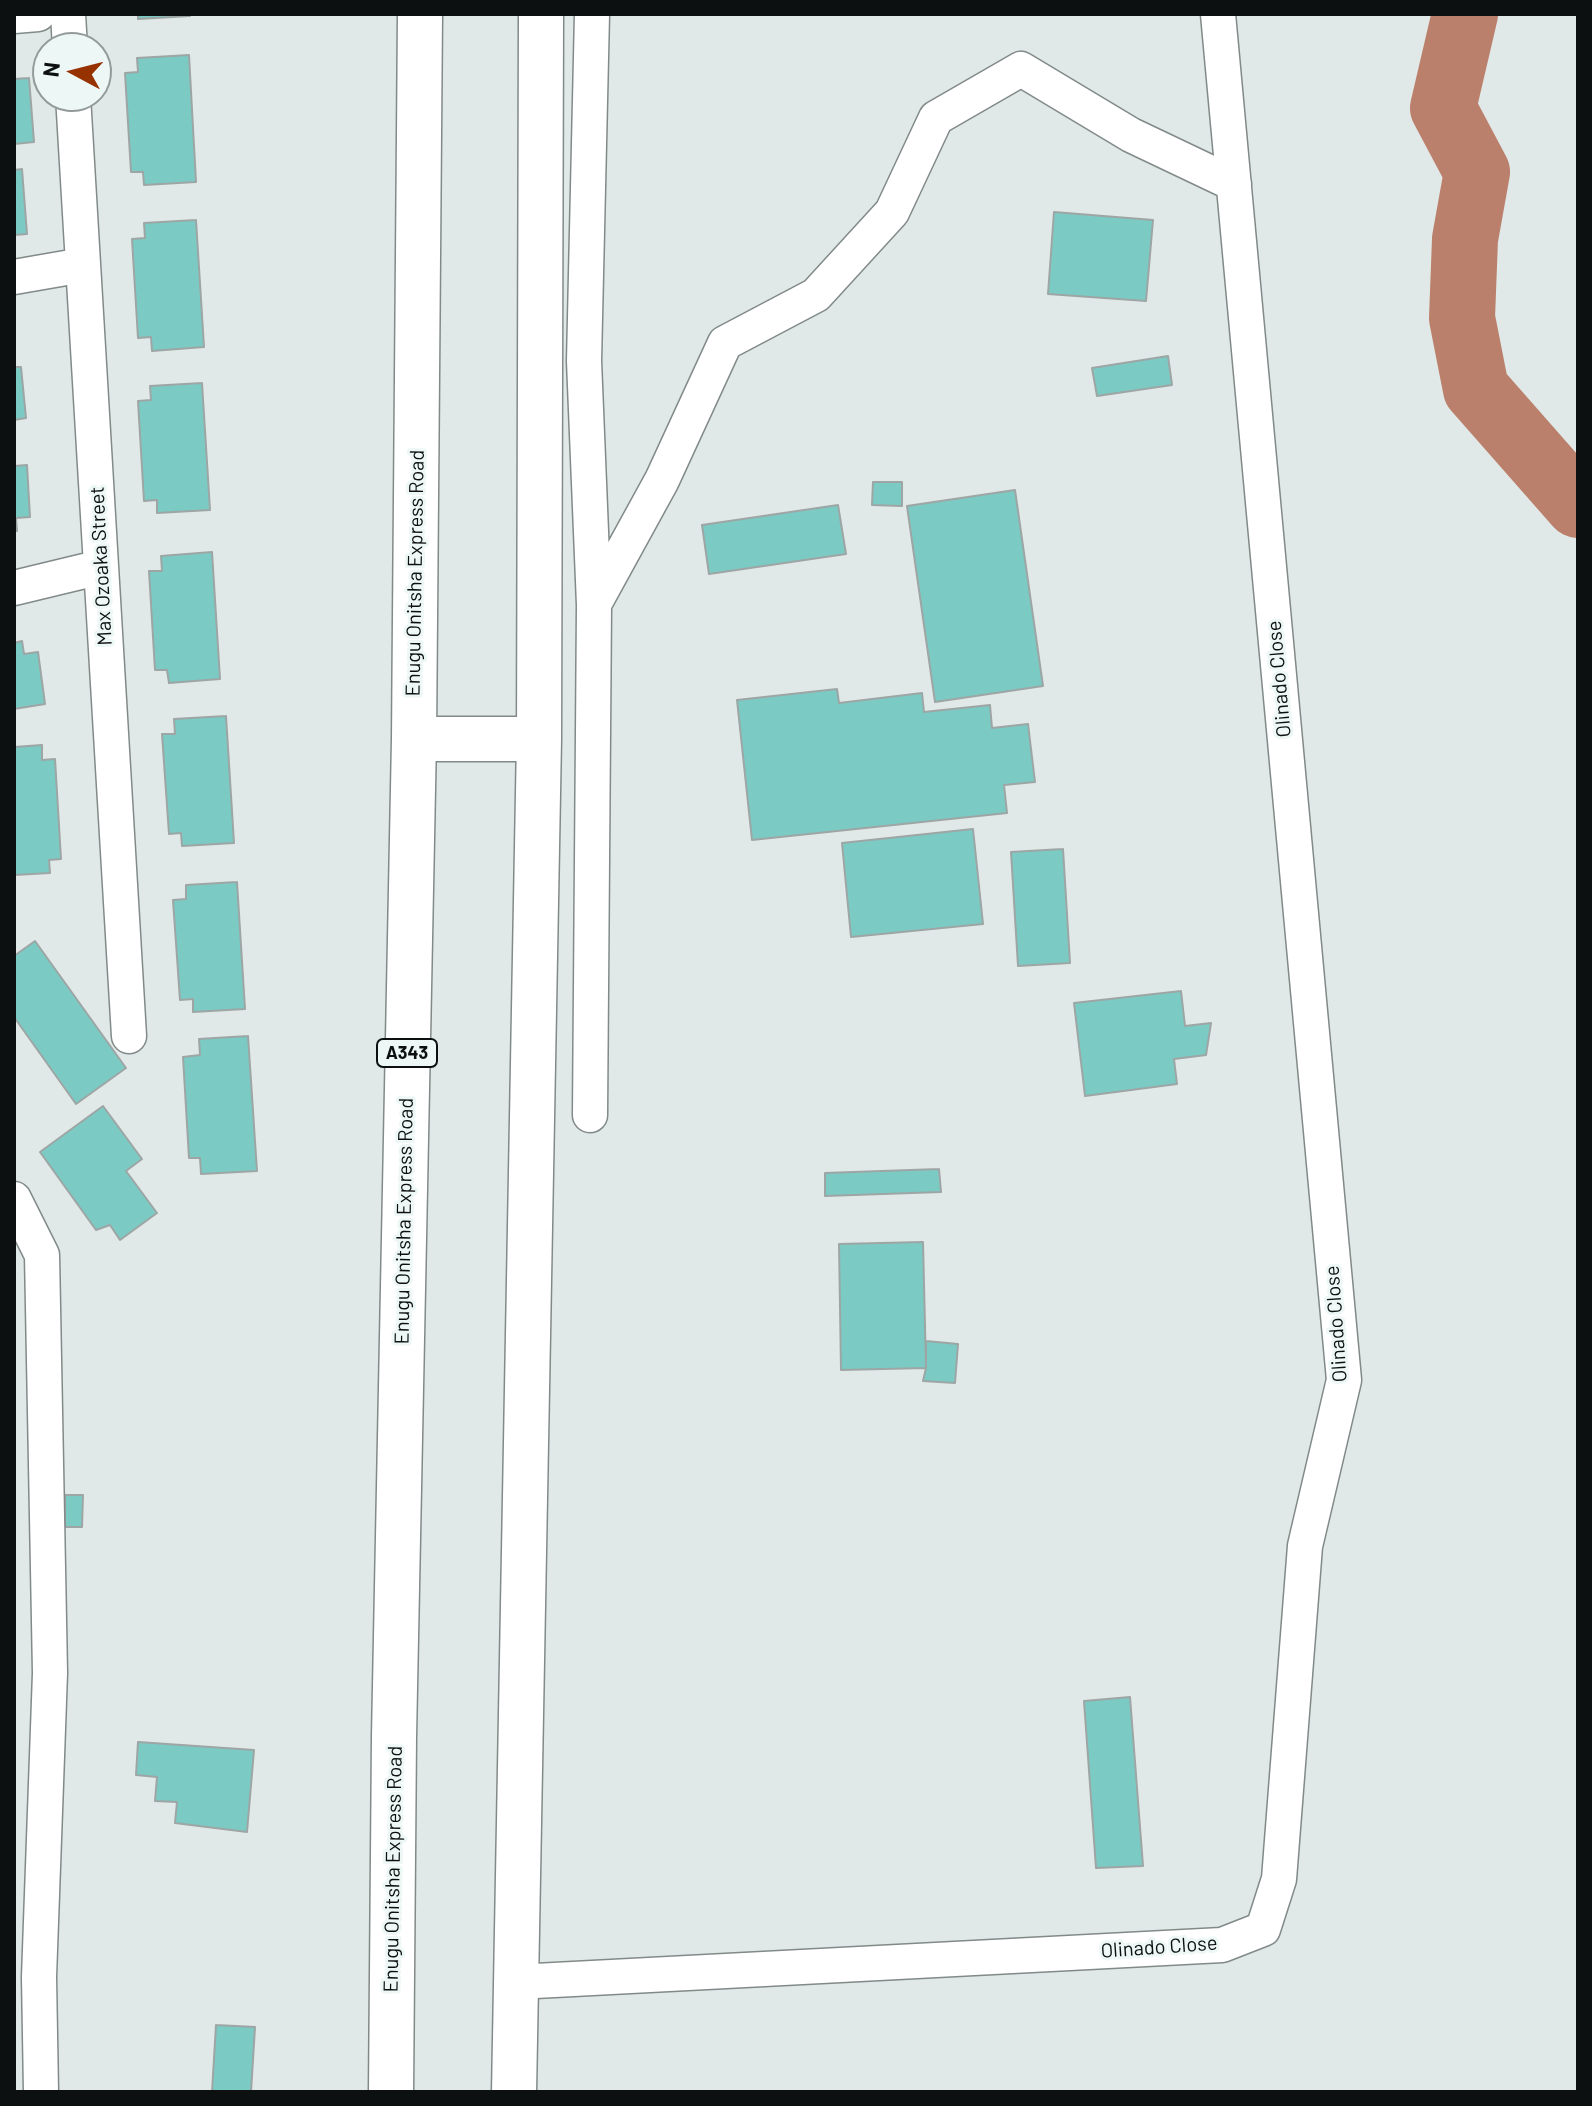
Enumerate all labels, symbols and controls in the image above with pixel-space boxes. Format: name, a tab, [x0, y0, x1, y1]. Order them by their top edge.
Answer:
north arrow	[32, 32, 112, 112]
text: N	[36, 60, 64, 78]
street label: Enugu Onitsha Express Road	[401, 449, 429, 697]
street label: Max Ozoaka Street	[85, 486, 117, 646]
street label: Olinado Close	[1262, 620, 1296, 738]
road number: A343	[377, 1039, 437, 1067]
street label: Enugu Onitsha Express Road	[390, 1097, 418, 1345]
street label: Olinado Close	[1320, 1265, 1352, 1383]
street label: Enugu Onitsha Express Road	[379, 1745, 407, 1993]
street label: Olinado Close	[1100, 1931, 1218, 1963]

